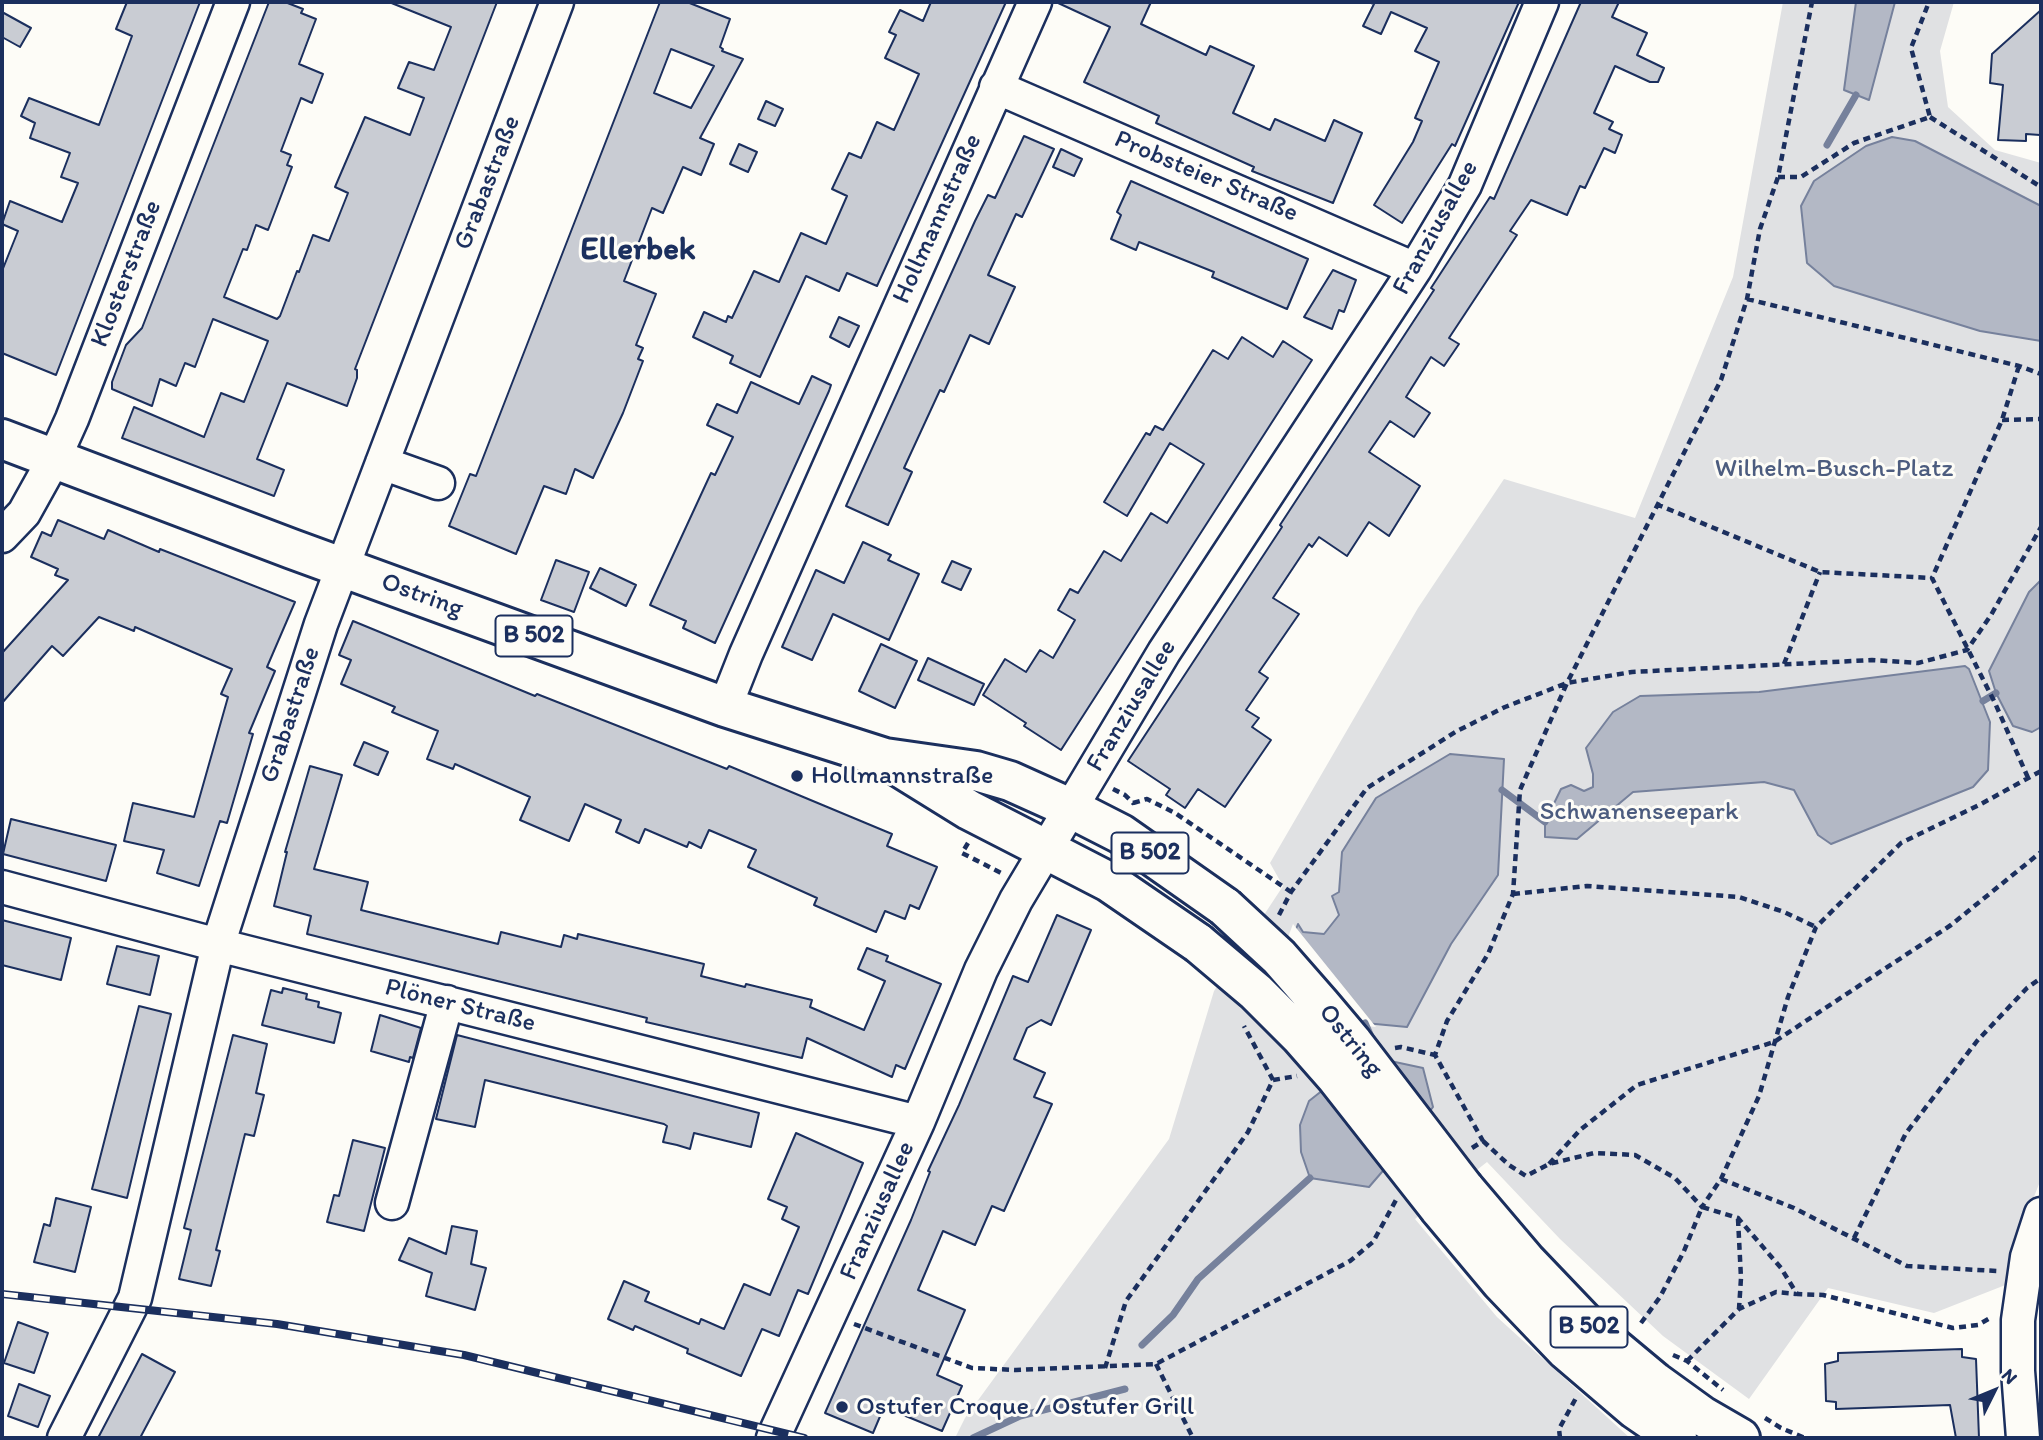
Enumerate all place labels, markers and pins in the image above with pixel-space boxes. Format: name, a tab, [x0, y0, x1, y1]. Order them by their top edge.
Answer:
place label: Hollmannstraße	[811, 760, 993, 792]
marker: Hollmannstraße	[789, 768, 805, 784]
place label: Ostufer Croque / Ostufer Grill	[856, 1391, 1194, 1423]
marker: Ostufer Croque / Ostufer Grill	[834, 1399, 850, 1415]

